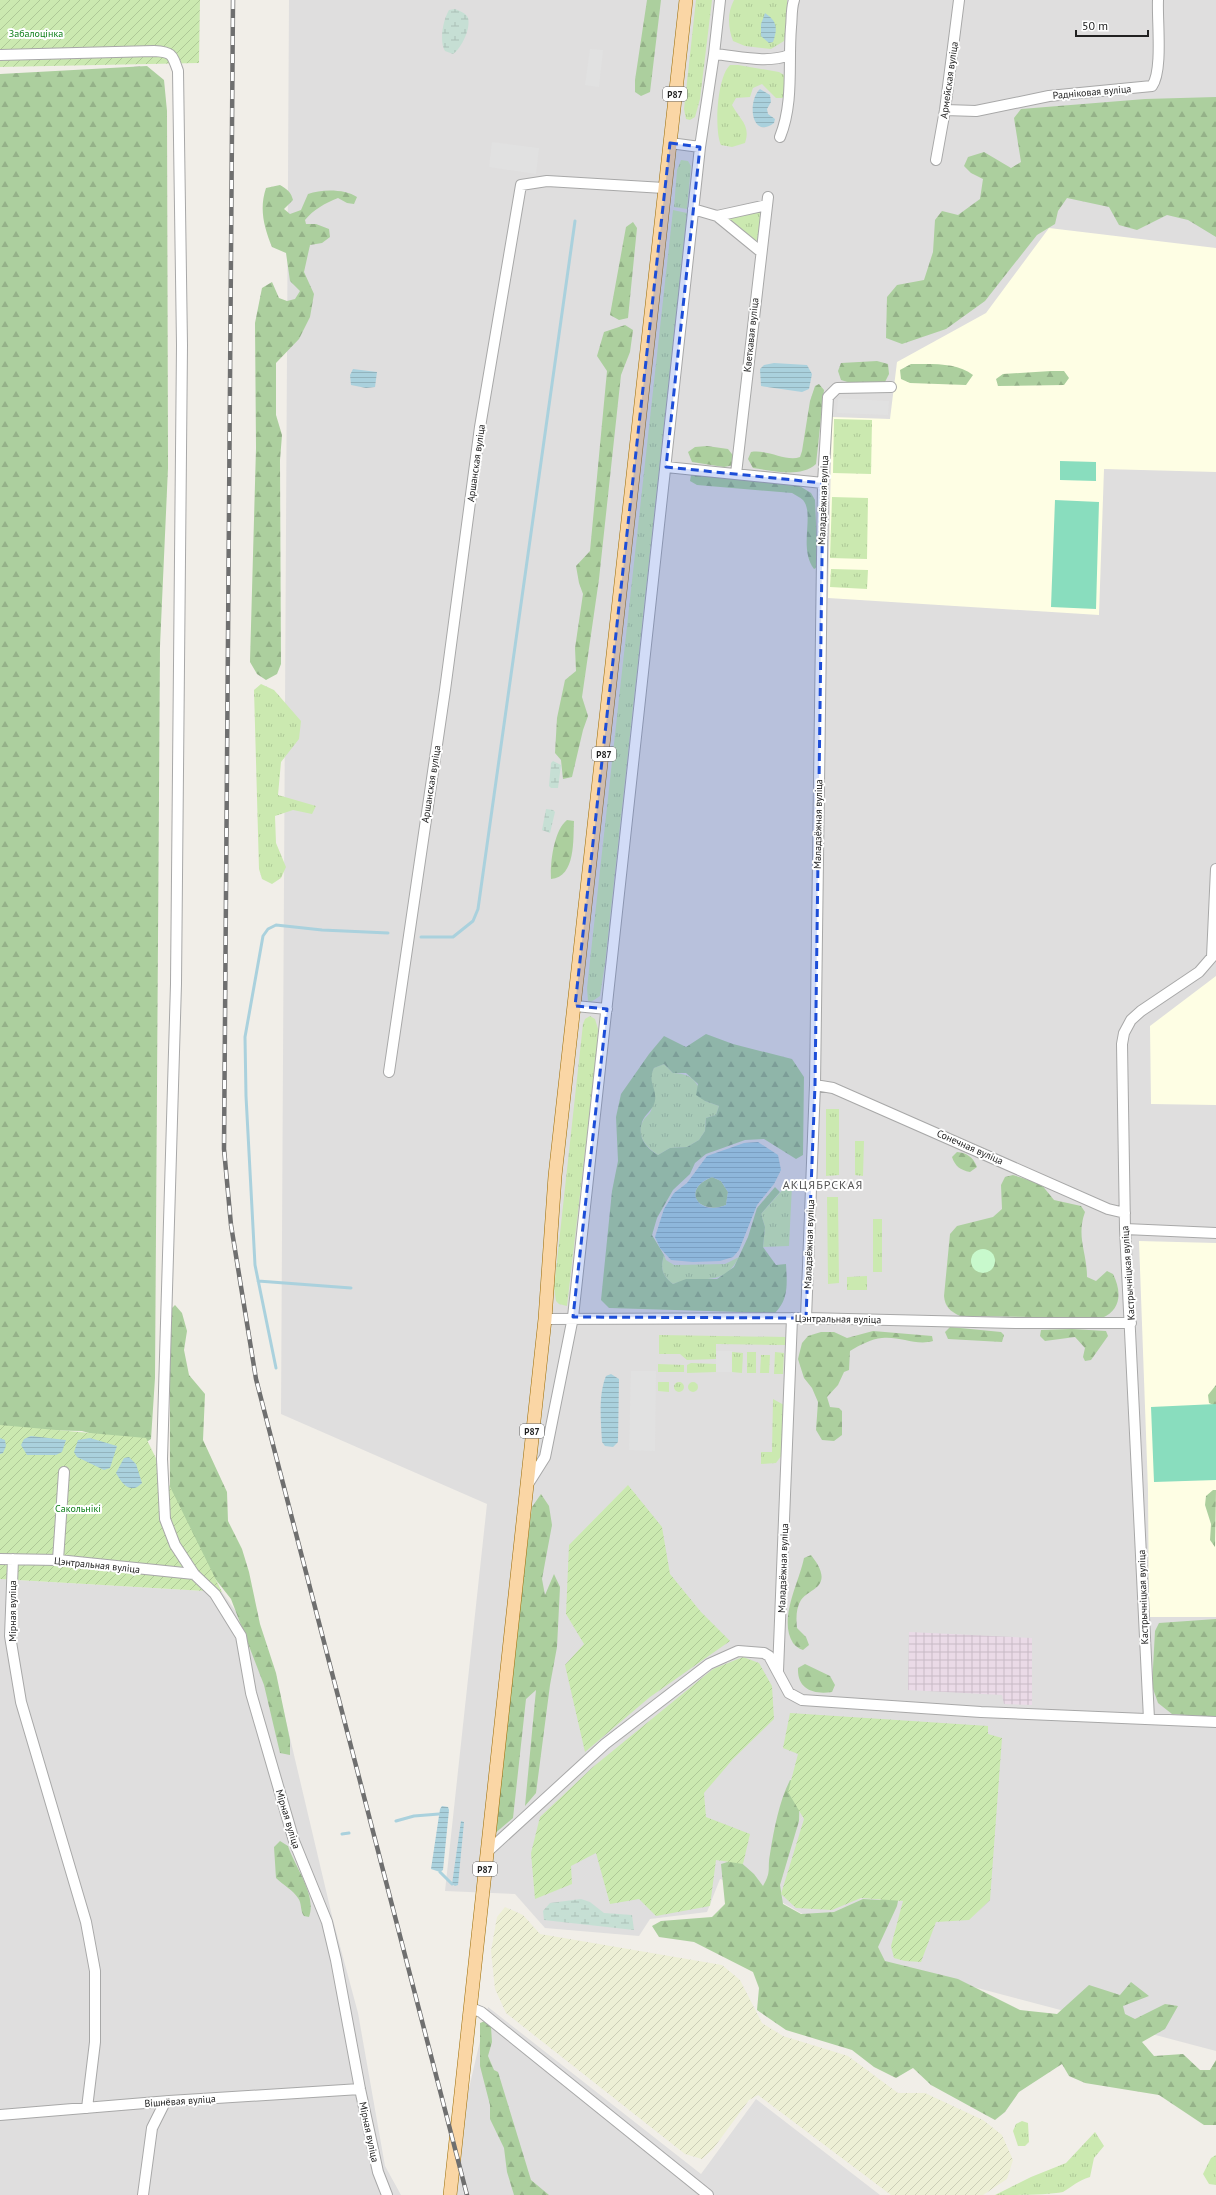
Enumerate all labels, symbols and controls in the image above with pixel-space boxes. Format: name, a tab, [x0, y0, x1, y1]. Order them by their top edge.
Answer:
scale bar	[1076, 12, 1148, 38]
text: 50 m	[1082, 18, 1108, 33]
park label: Забалоцінка	[9, 27, 63, 40]
street label: Армейская вуліца	[937, 41, 961, 119]
street label: Радніковая вуліца	[1052, 82, 1132, 102]
road number: Р87	[663, 87, 687, 101]
street label: Кветкавая вуліца	[741, 297, 761, 373]
street label: Аршанская вуліца	[464, 423, 488, 503]
street label: Маладзёжная вуліца	[815, 455, 831, 545]
street label: Аршанская вуліца	[418, 744, 444, 824]
road number: Р87	[592, 747, 616, 761]
street label: Маладзёжная вуліца	[811, 779, 825, 869]
street label: Сонечная вуліца	[935, 1127, 1005, 1168]
district label: АКЦЯБРСКАЯ	[783, 1177, 863, 1192]
street label: Маладзёжная вуліца	[801, 1199, 817, 1289]
street label: Кастрычніцкая вуліца	[1118, 1225, 1138, 1321]
street label: Цэнтральная вуліца	[795, 1312, 881, 1326]
road number: Р87	[520, 1424, 544, 1438]
park label: Сакольнікі	[55, 1502, 101, 1515]
street label: Маладзёжная вуліца	[775, 1523, 791, 1613]
street label: Кастрычніцкая вуліца	[1135, 1549, 1151, 1645]
street label: Цэнтральная вуліца	[53, 1554, 141, 1576]
street label: Мірная вуліца	[6, 1580, 19, 1642]
street label: Мірная вуліца	[273, 1788, 303, 1850]
road number: Р87	[473, 1862, 497, 1876]
street label: Вішнёвая вуліца	[144, 2092, 216, 2110]
street label: Мірная вуліца	[356, 2101, 382, 2163]

